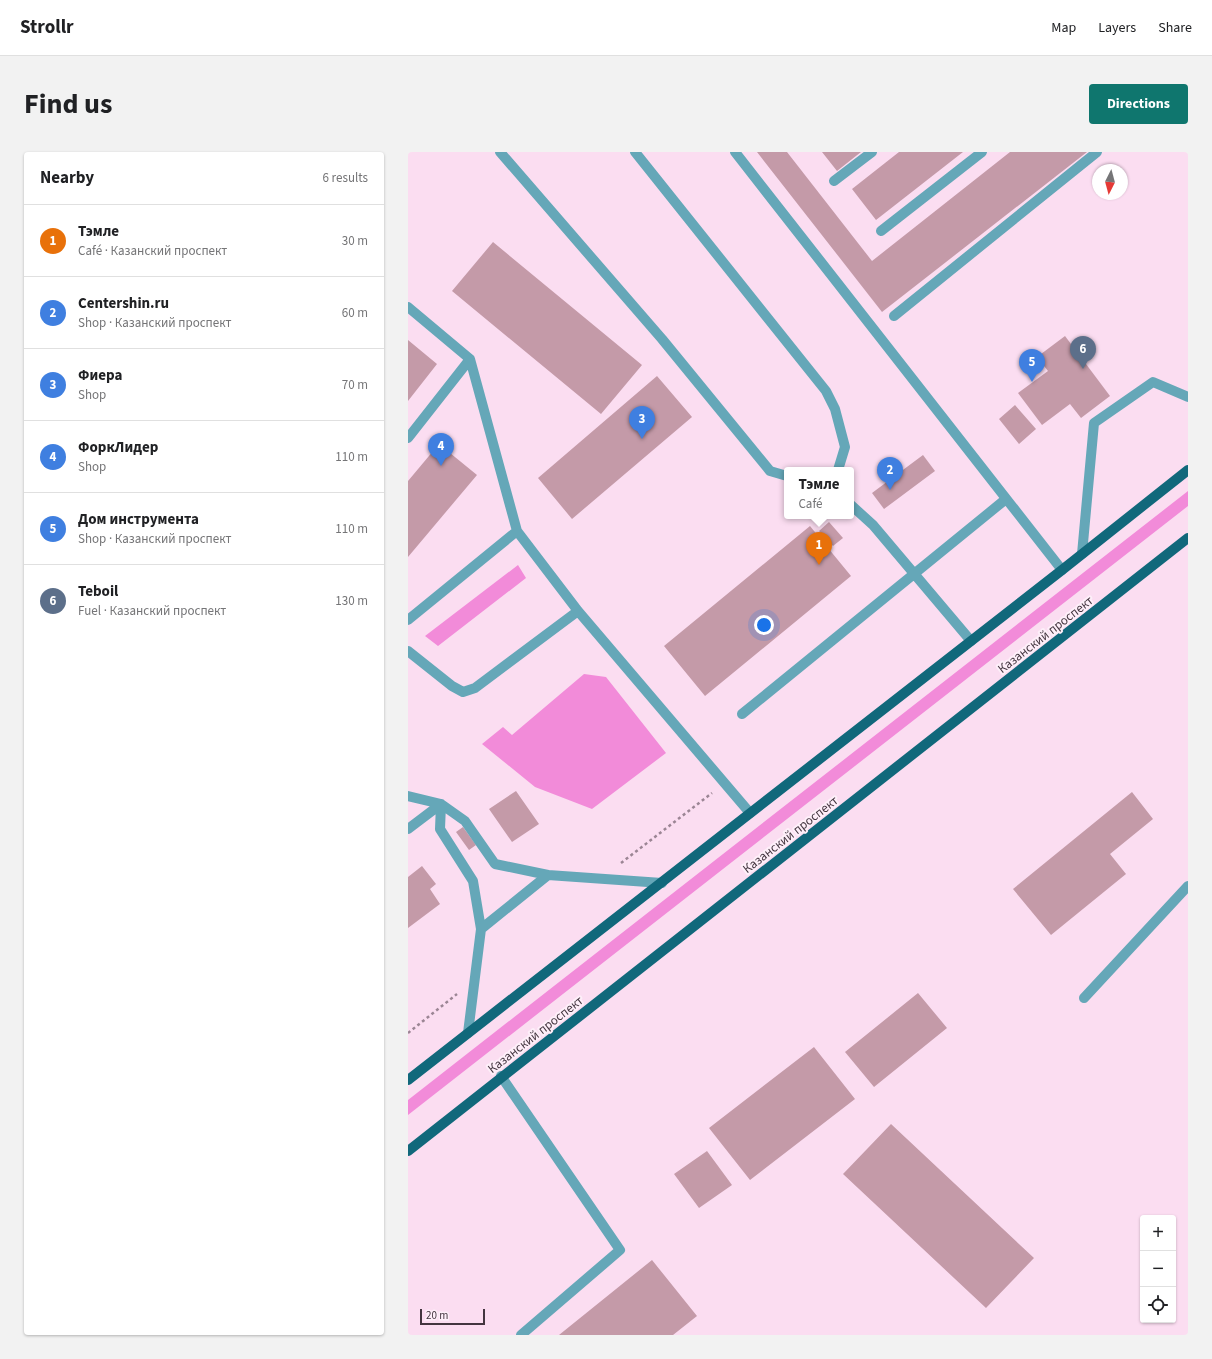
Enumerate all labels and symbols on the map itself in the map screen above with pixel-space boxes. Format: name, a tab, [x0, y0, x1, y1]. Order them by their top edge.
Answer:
north arrow	[1092, 164, 1128, 200]
pin: 6	[1070, 336, 1096, 369]
pin: 5	[1019, 349, 1045, 382]
pin: 3	[629, 406, 655, 439]
pin: 4	[428, 433, 454, 466]
pin: 2	[877, 457, 903, 490]
pin: 1	[806, 532, 832, 565]
street label: Казанский проспект	[994, 592, 1097, 678]
your location	[754, 615, 774, 635]
street label: Казанский проспект	[739, 792, 842, 878]
street label: Казанский проспект	[484, 992, 587, 1078]
scale bar	[420, 1307, 485, 1326]

